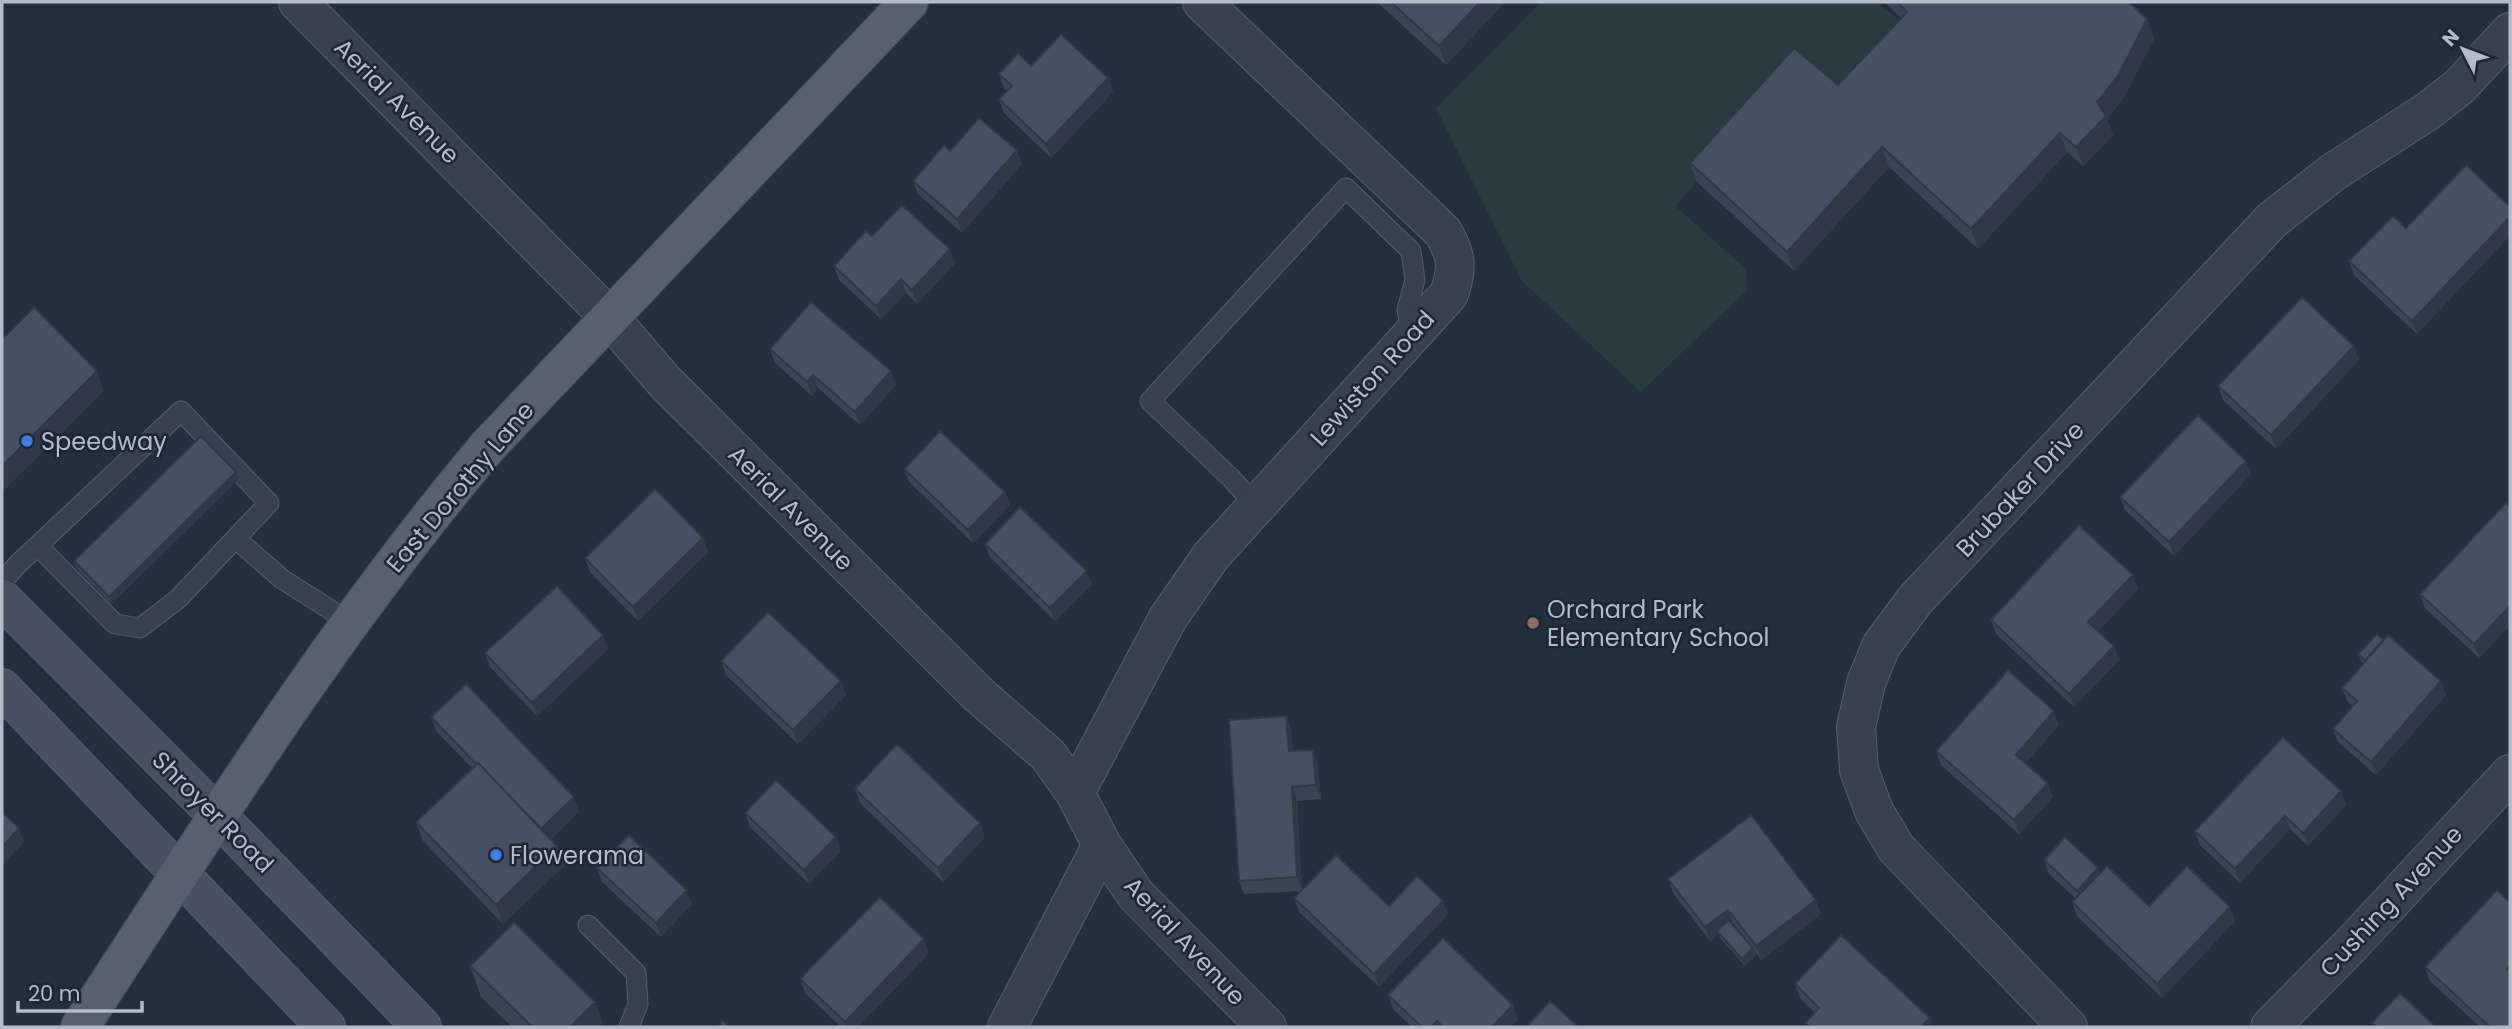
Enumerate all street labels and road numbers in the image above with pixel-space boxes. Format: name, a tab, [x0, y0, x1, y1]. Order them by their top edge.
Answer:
street label: Aerial Avenue	[327, 31, 467, 171]
street label: Lewiston Road	[1302, 303, 1442, 453]
street label: East Dorothy Lane	[379, 395, 541, 579]
street label: Brubaker Drive	[1949, 414, 2091, 564]
street label: Aerial Avenue	[721, 438, 861, 578]
street label: Shroyer Road	[145, 744, 281, 880]
street label: Cushing Avenue	[2312, 818, 2470, 984]
street label: Aerial Avenue	[1117, 870, 1253, 1012]

